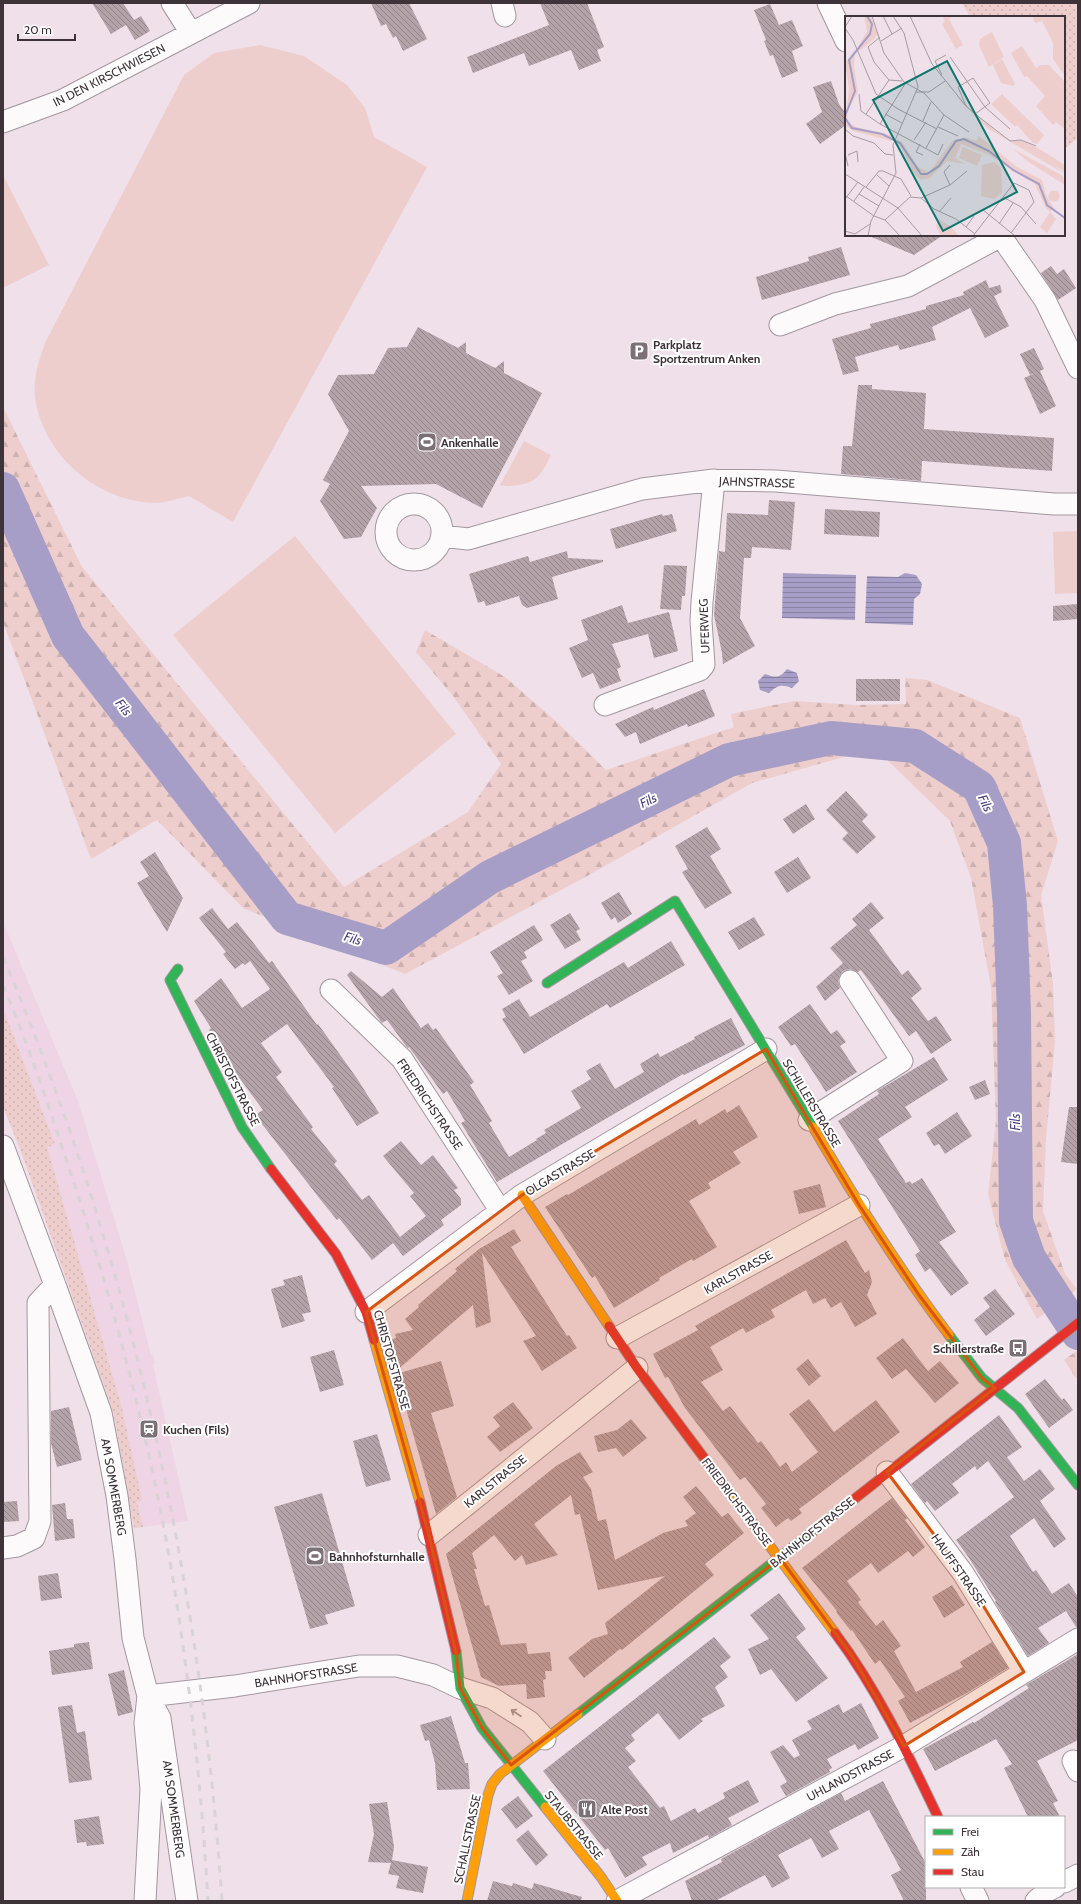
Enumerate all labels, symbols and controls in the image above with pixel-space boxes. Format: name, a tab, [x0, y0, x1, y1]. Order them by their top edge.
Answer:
scale bar	[18, 16, 75, 42]
inset map	[845, 16, 1065, 236]
text: 20 m	[24, 22, 52, 37]
street label: IN DEN KIRSCHWIESEN	[50, 40, 168, 110]
place label: Parkplatz Sportzentrum Anken	[653, 337, 760, 366]
parking icon: Parkplatz Sportzentrum Anken	[628, 340, 650, 362]
sports icon: Ankenhalle	[416, 431, 438, 453]
place label: Ankenhalle	[441, 435, 499, 450]
street label: JAHNSTRASSE	[718, 473, 796, 491]
street label: UFERWEG	[696, 598, 712, 654]
water label: Fils	[112, 695, 136, 719]
water label: Fils	[637, 789, 659, 811]
water label: Fils	[975, 792, 997, 814]
water label: Fils	[342, 928, 364, 948]
street label: CHRISTOFSTRASSE	[203, 1029, 263, 1129]
street label: FRIEDRICHSTRASSE	[394, 1056, 466, 1153]
street label: SCHILLERSTRASSE	[780, 1056, 844, 1150]
water label: Fils	[1007, 1113, 1023, 1131]
street label: OLGASTRASSE	[522, 1145, 598, 1199]
street label: KARLSTRASSE	[701, 1247, 775, 1297]
street label: CHRISTOFSTRASSE	[371, 1308, 414, 1412]
bus stop icon: Schillerstraße	[1007, 1337, 1029, 1359]
place label: Schillerstraße	[933, 1341, 1004, 1356]
station icon: Kuchen (Fils)	[138, 1418, 160, 1440]
place label: Kuchen (Fils)	[163, 1422, 229, 1437]
street label: AM SOMMERBERG	[98, 1437, 130, 1537]
street label: KARLSTRASSE	[461, 1451, 530, 1511]
street label: FRIEDRICHSTRASSE	[699, 1455, 775, 1549]
street label: BAHNHOFSTRASSE	[767, 1493, 857, 1571]
street label: HAUFFSTRASSE	[928, 1531, 990, 1610]
sports icon: Bahnhofsturnhalle	[304, 1545, 326, 1567]
place label: Bahnhofsturnhalle	[329, 1549, 425, 1564]
street label: BAHNHOFSTRASSE	[253, 1659, 359, 1691]
one-way arrow	[511, 1709, 522, 1717]
street label: UHLANDSTRASSE	[804, 1746, 896, 1804]
street label: AM SOMMERBERG	[160, 1759, 188, 1859]
street label: STAUBSTRASSE	[542, 1787, 607, 1863]
street label: SCHALLSTRASSE	[450, 1793, 484, 1885]
restaurant icon: Alte Post	[576, 1798, 598, 1820]
place label: Alte Post	[601, 1802, 648, 1817]
legend	[925, 1816, 1065, 1888]
text: Frei	[961, 1824, 979, 1839]
text: Zäh	[961, 1844, 980, 1859]
text: Stau	[961, 1864, 984, 1879]

